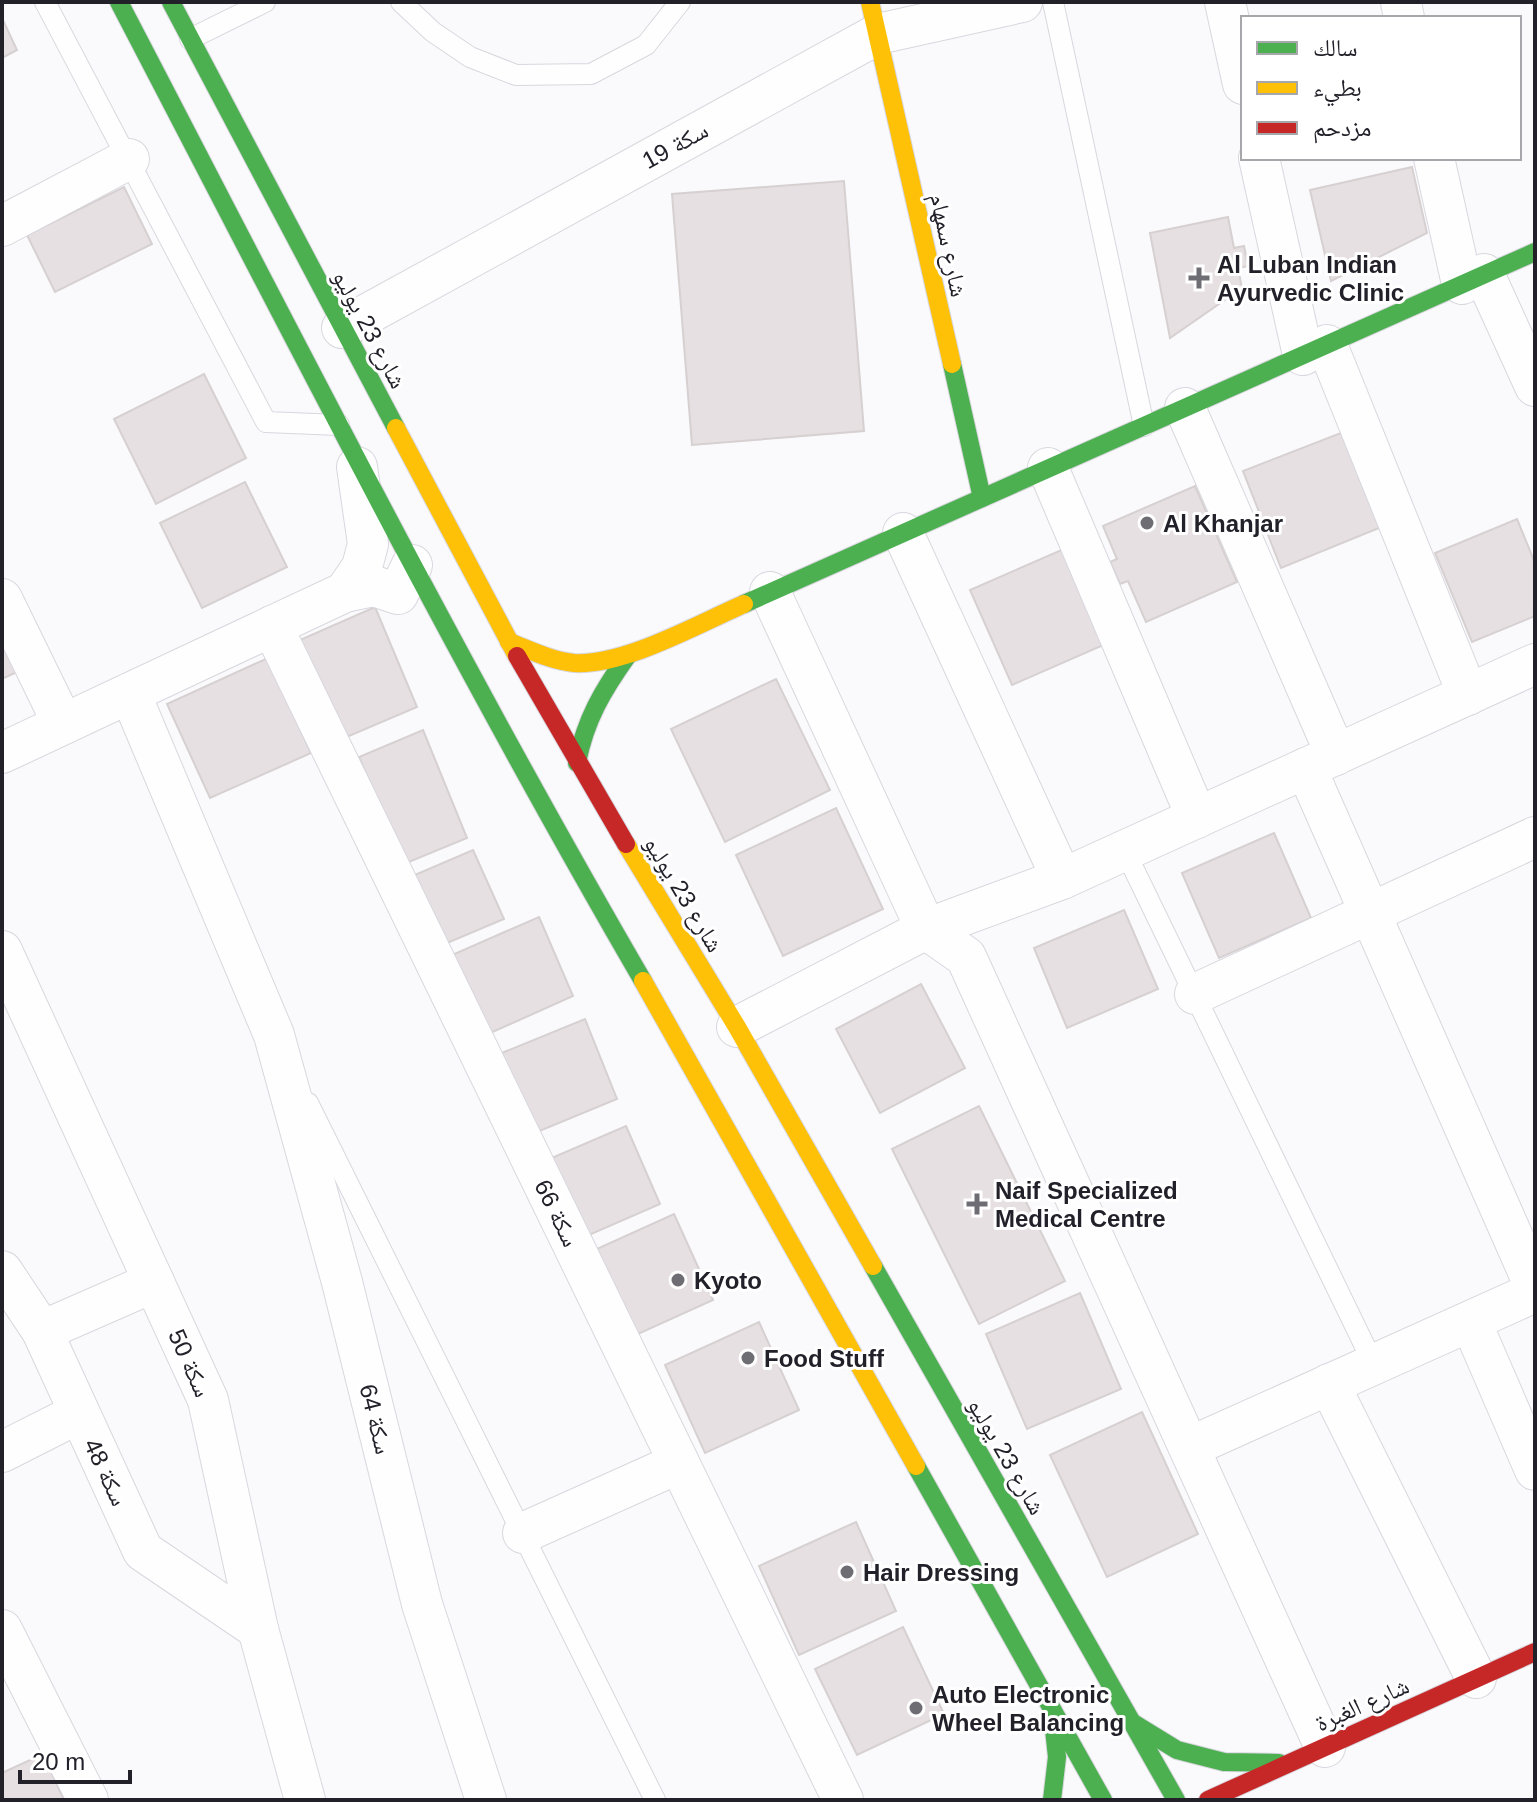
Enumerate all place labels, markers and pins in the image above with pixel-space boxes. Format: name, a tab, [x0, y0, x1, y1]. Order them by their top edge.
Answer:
place label: Al Luban Indian Ayurvedic Clinic	[1217, 251, 1404, 306]
marker: Al Luban Indian Ayurvedic Clinic	[1188, 267, 1210, 289]
place label: Al Khanjar	[1163, 510, 1283, 537]
marker: Al Khanjar	[1138, 514, 1156, 532]
place label: Naif Specialized Medical Centre	[995, 1177, 1178, 1232]
marker: Naif Specialized Medical Centre	[966, 1193, 988, 1215]
place label: Kyoto	[694, 1267, 762, 1294]
marker: Kyoto	[669, 1271, 687, 1289]
place label: Food Stuff	[764, 1345, 885, 1372]
marker: Food Stuff	[739, 1349, 757, 1367]
place label: Hair Dressing	[863, 1559, 1019, 1586]
marker: Hair Dressing	[838, 1563, 856, 1581]
place label: Auto Electronic Wheel Balancing	[932, 1681, 1124, 1736]
marker: Auto Electronic Wheel Balancing	[907, 1699, 925, 1717]

